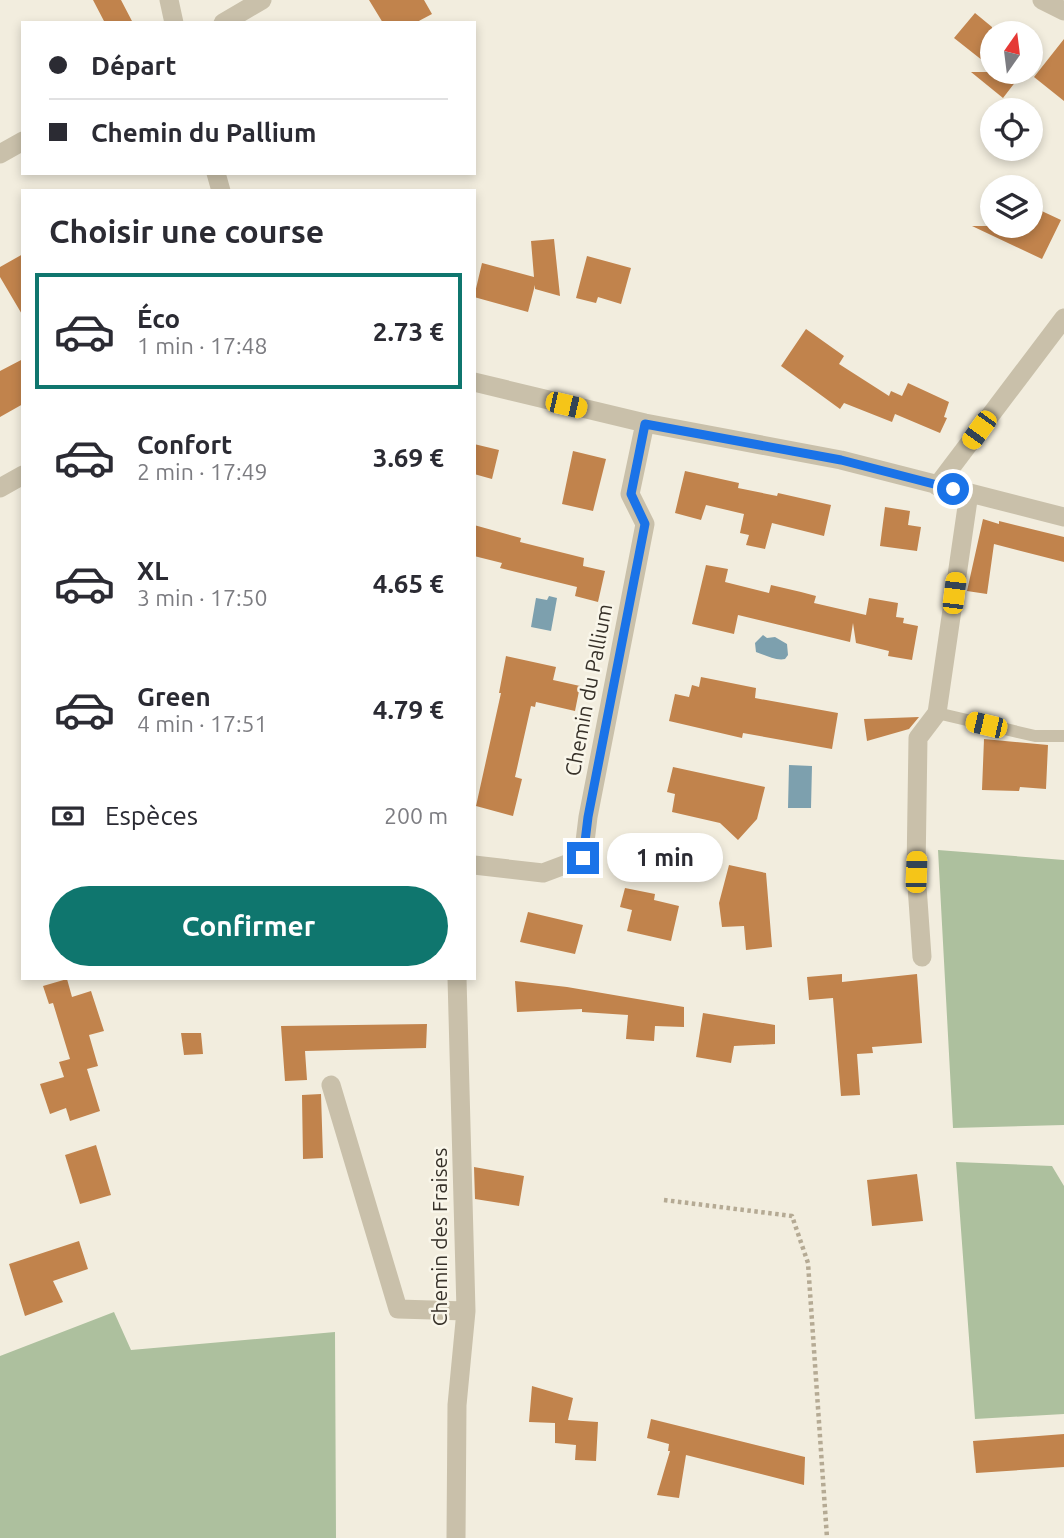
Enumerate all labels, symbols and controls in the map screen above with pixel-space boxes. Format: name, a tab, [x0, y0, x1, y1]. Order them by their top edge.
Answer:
north arrow	[980, 21, 1043, 84]
map controls	[980, 21, 1043, 238]
text: Départ	[91, 51, 177, 80]
button: locate	[980, 98, 1043, 161]
text: Chemin du Pallium	[91, 118, 317, 147]
button: layers	[980, 175, 1043, 238]
text: Choisir une course	[49, 213, 324, 249]
icon: car	[53, 300, 116, 363]
text: Éco	[137, 304, 180, 333]
text: 2.73 €	[373, 317, 444, 346]
text: 1 min · 17:48	[137, 333, 268, 358]
car	[544, 390, 589, 420]
car	[959, 407, 1000, 453]
icon: car	[53, 426, 116, 489]
text: Confort	[137, 430, 232, 459]
text: 3.69 €	[373, 443, 444, 472]
text: 2 min · 17:49	[137, 459, 268, 484]
route start	[937, 473, 969, 505]
icon: car	[53, 552, 116, 615]
text: XL	[137, 556, 168, 585]
text: 4.65 €	[373, 569, 444, 598]
car	[942, 571, 967, 615]
text: 3 min · 17:50	[137, 585, 268, 610]
street label: Chemin du Pallium	[560, 602, 616, 778]
icon: car	[53, 678, 116, 741]
text: Green	[137, 682, 211, 711]
text: 4.79 €	[373, 695, 444, 724]
car	[964, 710, 1009, 740]
text: 4 min · 17:51	[137, 711, 268, 736]
icon: cash	[49, 797, 87, 835]
text: Espèces	[105, 801, 198, 830]
text: 200 m	[384, 803, 448, 828]
callout: 1 min	[608, 834, 723, 882]
route end	[567, 842, 599, 874]
text: 1 min	[636, 845, 694, 870]
car	[905, 851, 928, 893]
button: Confirmer	[49, 886, 448, 966]
street label: Chemin des Fraises	[427, 1148, 451, 1326]

